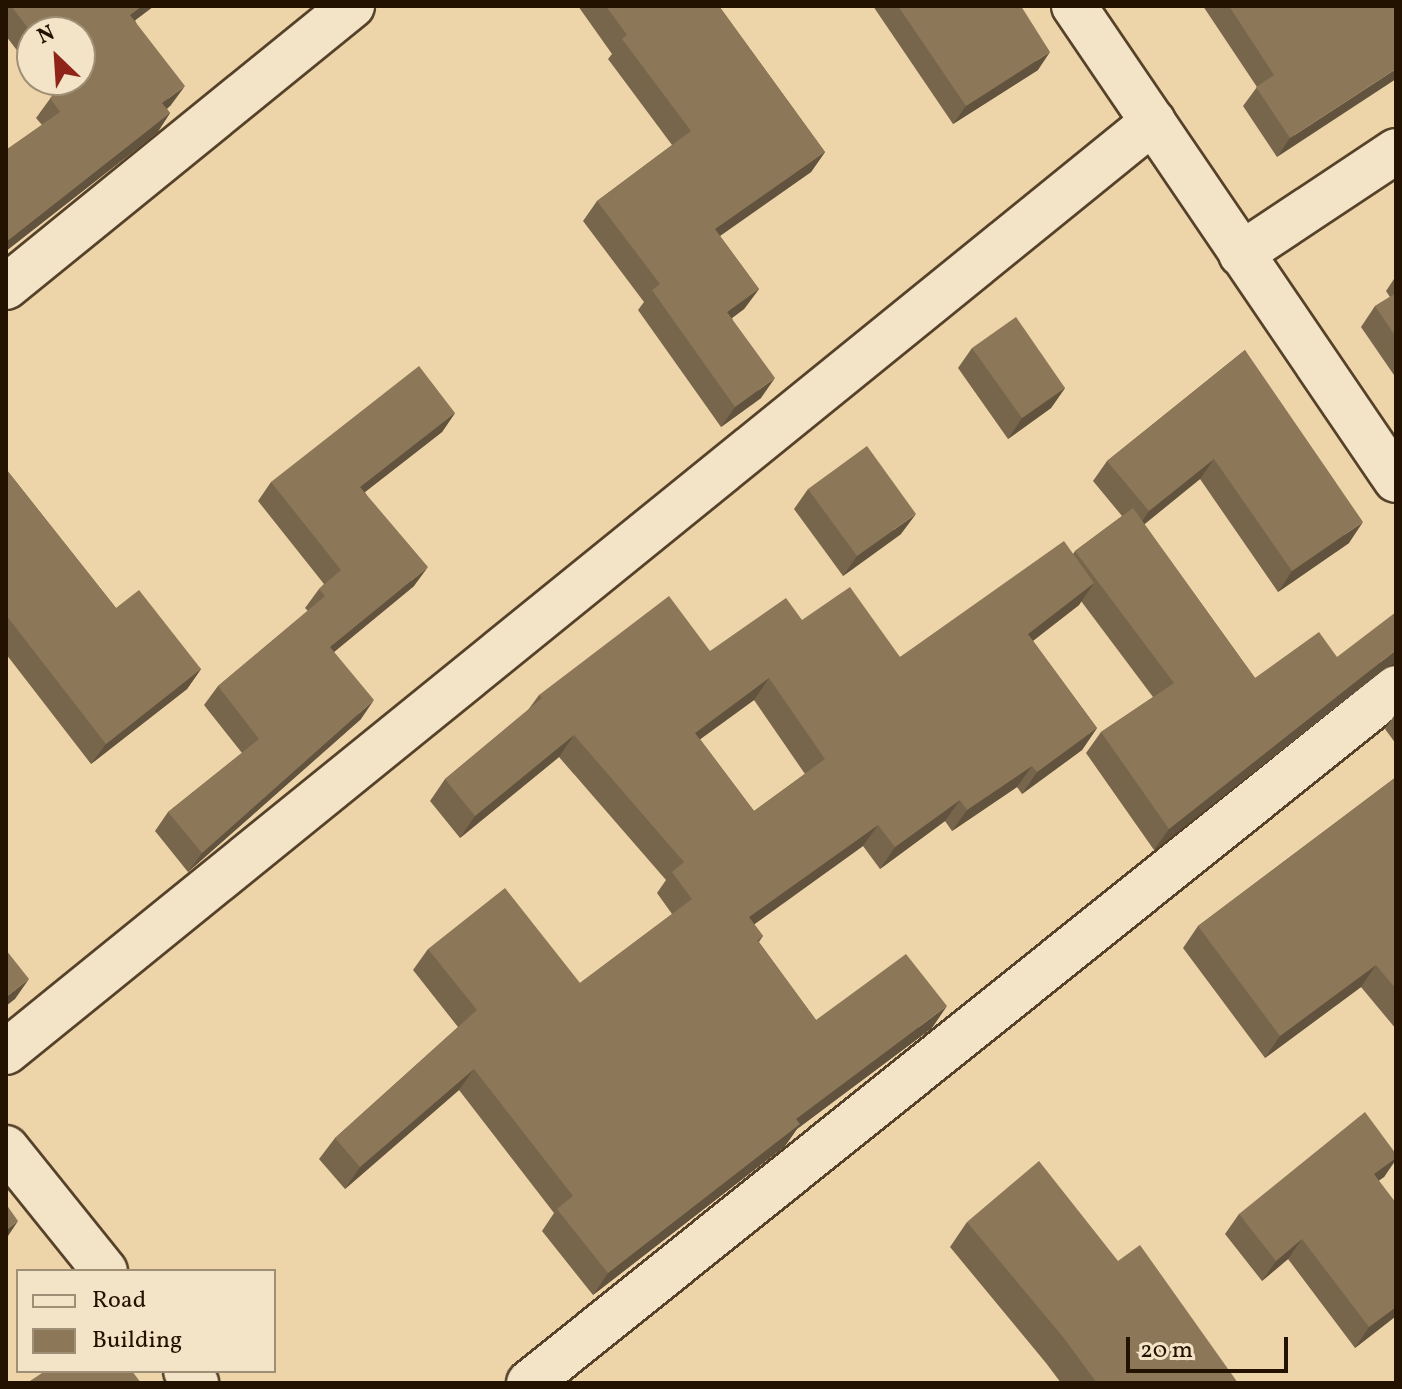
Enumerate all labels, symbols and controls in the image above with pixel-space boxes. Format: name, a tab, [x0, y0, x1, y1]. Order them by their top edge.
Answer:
north arrow	[16, 16, 96, 96]
text: N	[33, 18, 60, 53]
legend	[16, 1269, 276, 1373]
text: Road	[92, 1284, 146, 1318]
scale bar	[1130, 1321, 1292, 1371]
text: Building	[92, 1324, 182, 1358]
text: 20 m	[1140, 1334, 1193, 1368]

